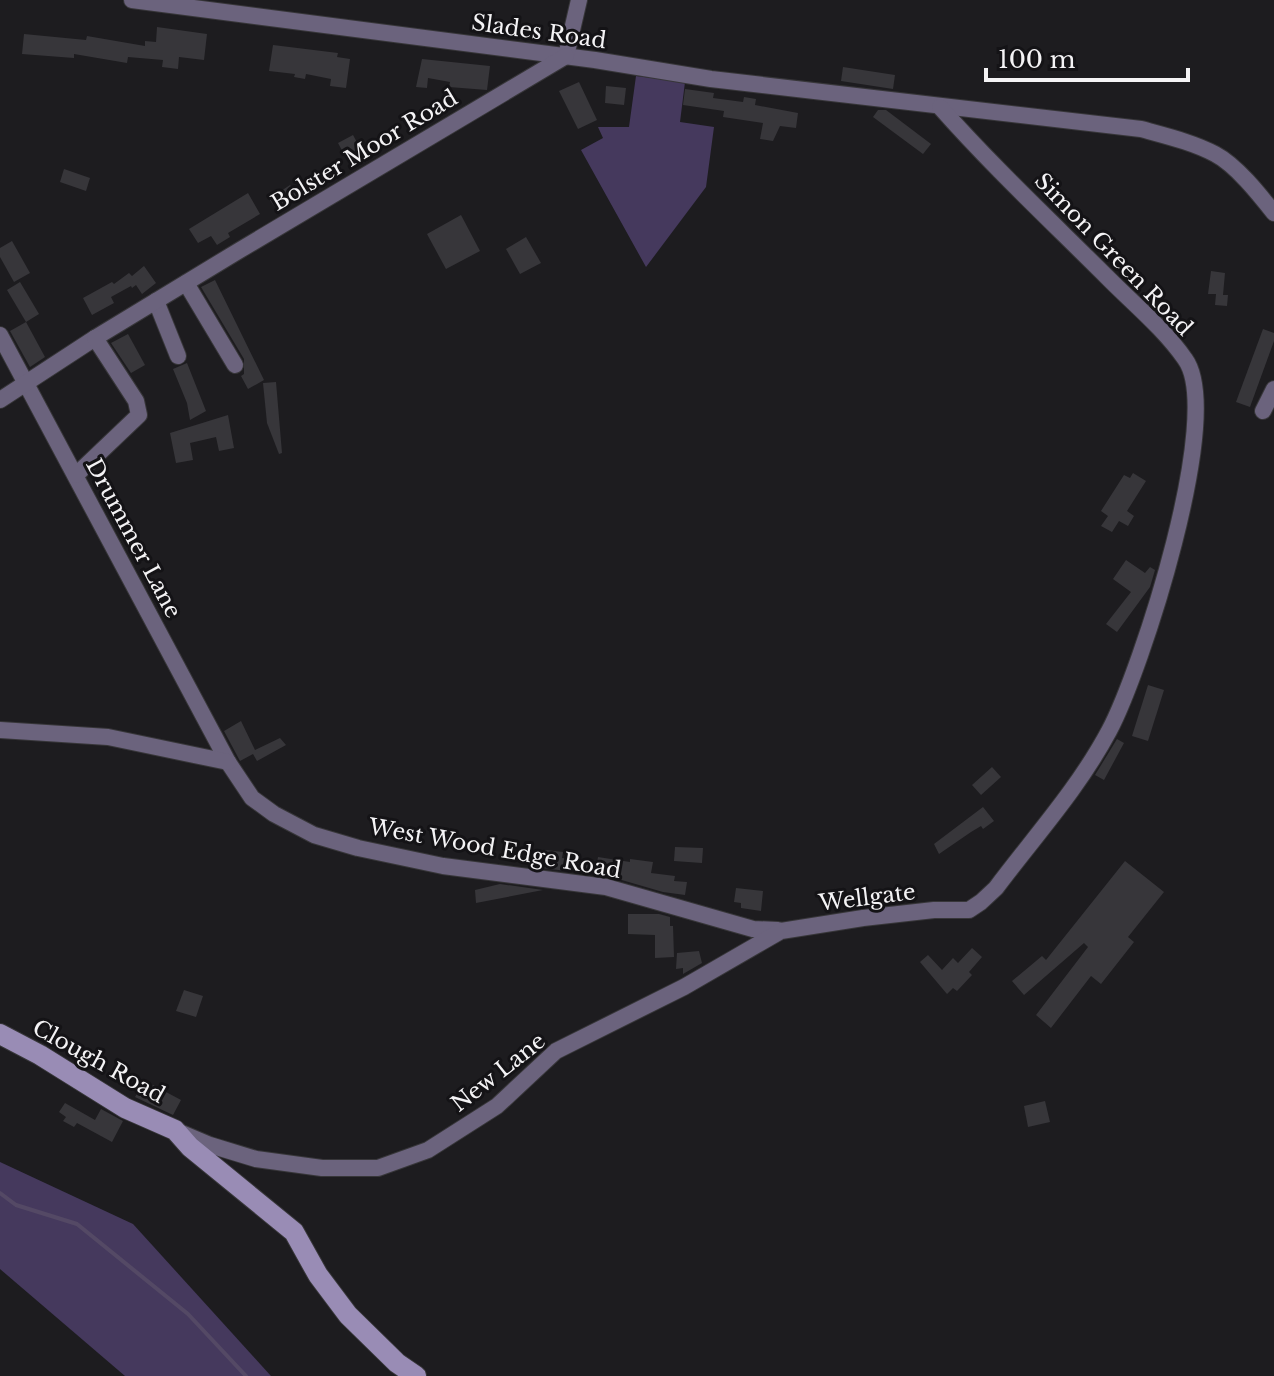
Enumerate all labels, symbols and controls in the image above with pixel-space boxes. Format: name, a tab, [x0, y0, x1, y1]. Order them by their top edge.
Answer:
street label: Slades Road	[470, 9, 608, 54]
scale bar	[986, 32, 1188, 82]
text: 100 m	[998, 45, 1076, 74]
street label: Bolster Moor Road	[266, 84, 462, 217]
street label: Simon Green Road	[1029, 167, 1198, 341]
street label: Drummer Lane	[80, 454, 187, 623]
street label: West Wood Edge Road	[366, 813, 623, 884]
street label: Wellgate	[816, 878, 917, 917]
street label: Clough Road	[28, 1014, 170, 1109]
street label: New Lane	[446, 1027, 551, 1117]

